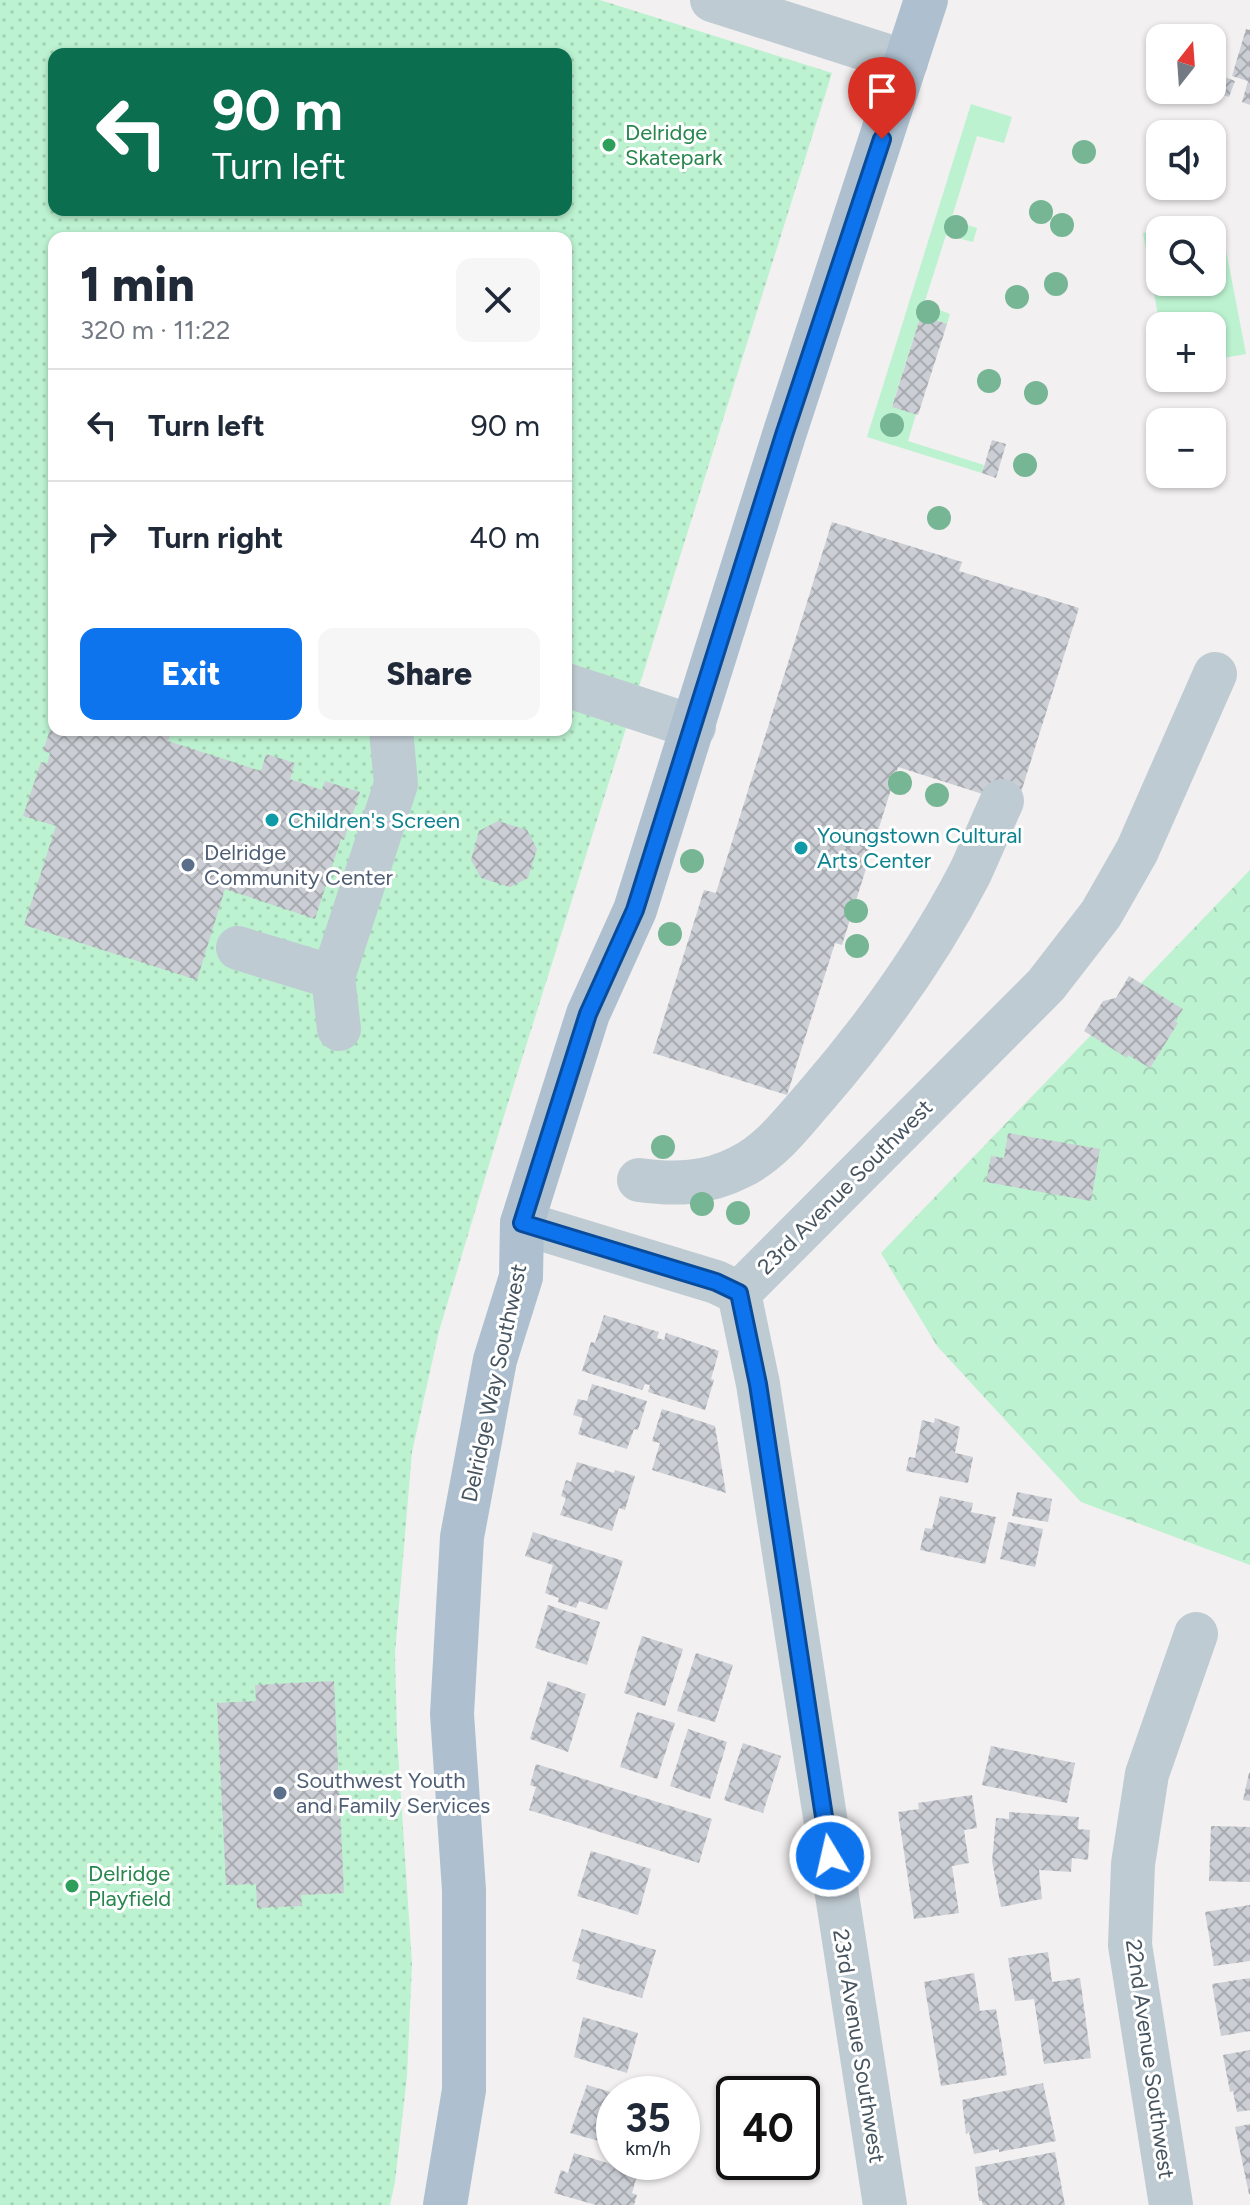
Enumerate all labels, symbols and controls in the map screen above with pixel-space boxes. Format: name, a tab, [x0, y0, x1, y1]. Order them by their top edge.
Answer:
north arrow	[1146, 24, 1226, 104]
map controls	[1146, 24, 1226, 488]
pin	[848, 57, 916, 139]
icon: arrive	[860, 69, 904, 113]
text: 90 m	[212, 77, 343, 144]
icon: left	[80, 80, 184, 184]
place label: Delridge Skatepark	[625, 119, 723, 171]
button: sound	[1146, 120, 1226, 200]
marker: Delridge Skatepark	[600, 136, 618, 154]
text: Turn left	[212, 145, 346, 188]
button: search	[1146, 216, 1226, 296]
text: 1 min	[80, 255, 195, 313]
button: close	[456, 258, 540, 342]
button: +	[1146, 312, 1226, 392]
text: 320 m · 11:22	[80, 314, 230, 346]
icon: left	[80, 403, 124, 447]
text: Turn left	[148, 407, 265, 444]
text: 90 m	[471, 407, 540, 444]
button: −	[1146, 408, 1226, 488]
icon: right	[80, 515, 124, 559]
text: Turn right	[148, 519, 283, 556]
text: 40 m	[469, 519, 540, 556]
button: Exit	[80, 628, 302, 720]
button: Share	[318, 628, 540, 720]
place label: Children's Screen	[288, 807, 460, 834]
marker: Children's Screen	[263, 811, 281, 829]
place label: Youngstown Cultural Arts Center	[817, 822, 1022, 874]
place label: Delridge Community Center	[204, 839, 393, 891]
marker: Youngstown Cultural Arts Center	[792, 839, 810, 857]
marker: Delridge Community Center	[179, 856, 197, 874]
street label: 23rd Avenue Southwest	[752, 1094, 938, 1280]
street label: Delridge Way Southwest	[456, 1262, 532, 1504]
place label: Southwest Youth and Family Services	[296, 1767, 490, 1819]
marker: Southwest Youth and Family Services	[271, 1784, 289, 1802]
position arrow	[788, 1814, 872, 1898]
place label: Delridge Playfield	[88, 1860, 171, 1912]
marker: Delridge Playfield	[63, 1877, 81, 1895]
street label: 23rd Avenue Southwest	[827, 1927, 891, 2165]
street label: 22nd Avenue Southwest	[1120, 1938, 1180, 2180]
speed limit sign: 40	[716, 2076, 820, 2180]
text: 35	[625, 2094, 671, 2142]
text: km/h	[625, 2136, 671, 2160]

